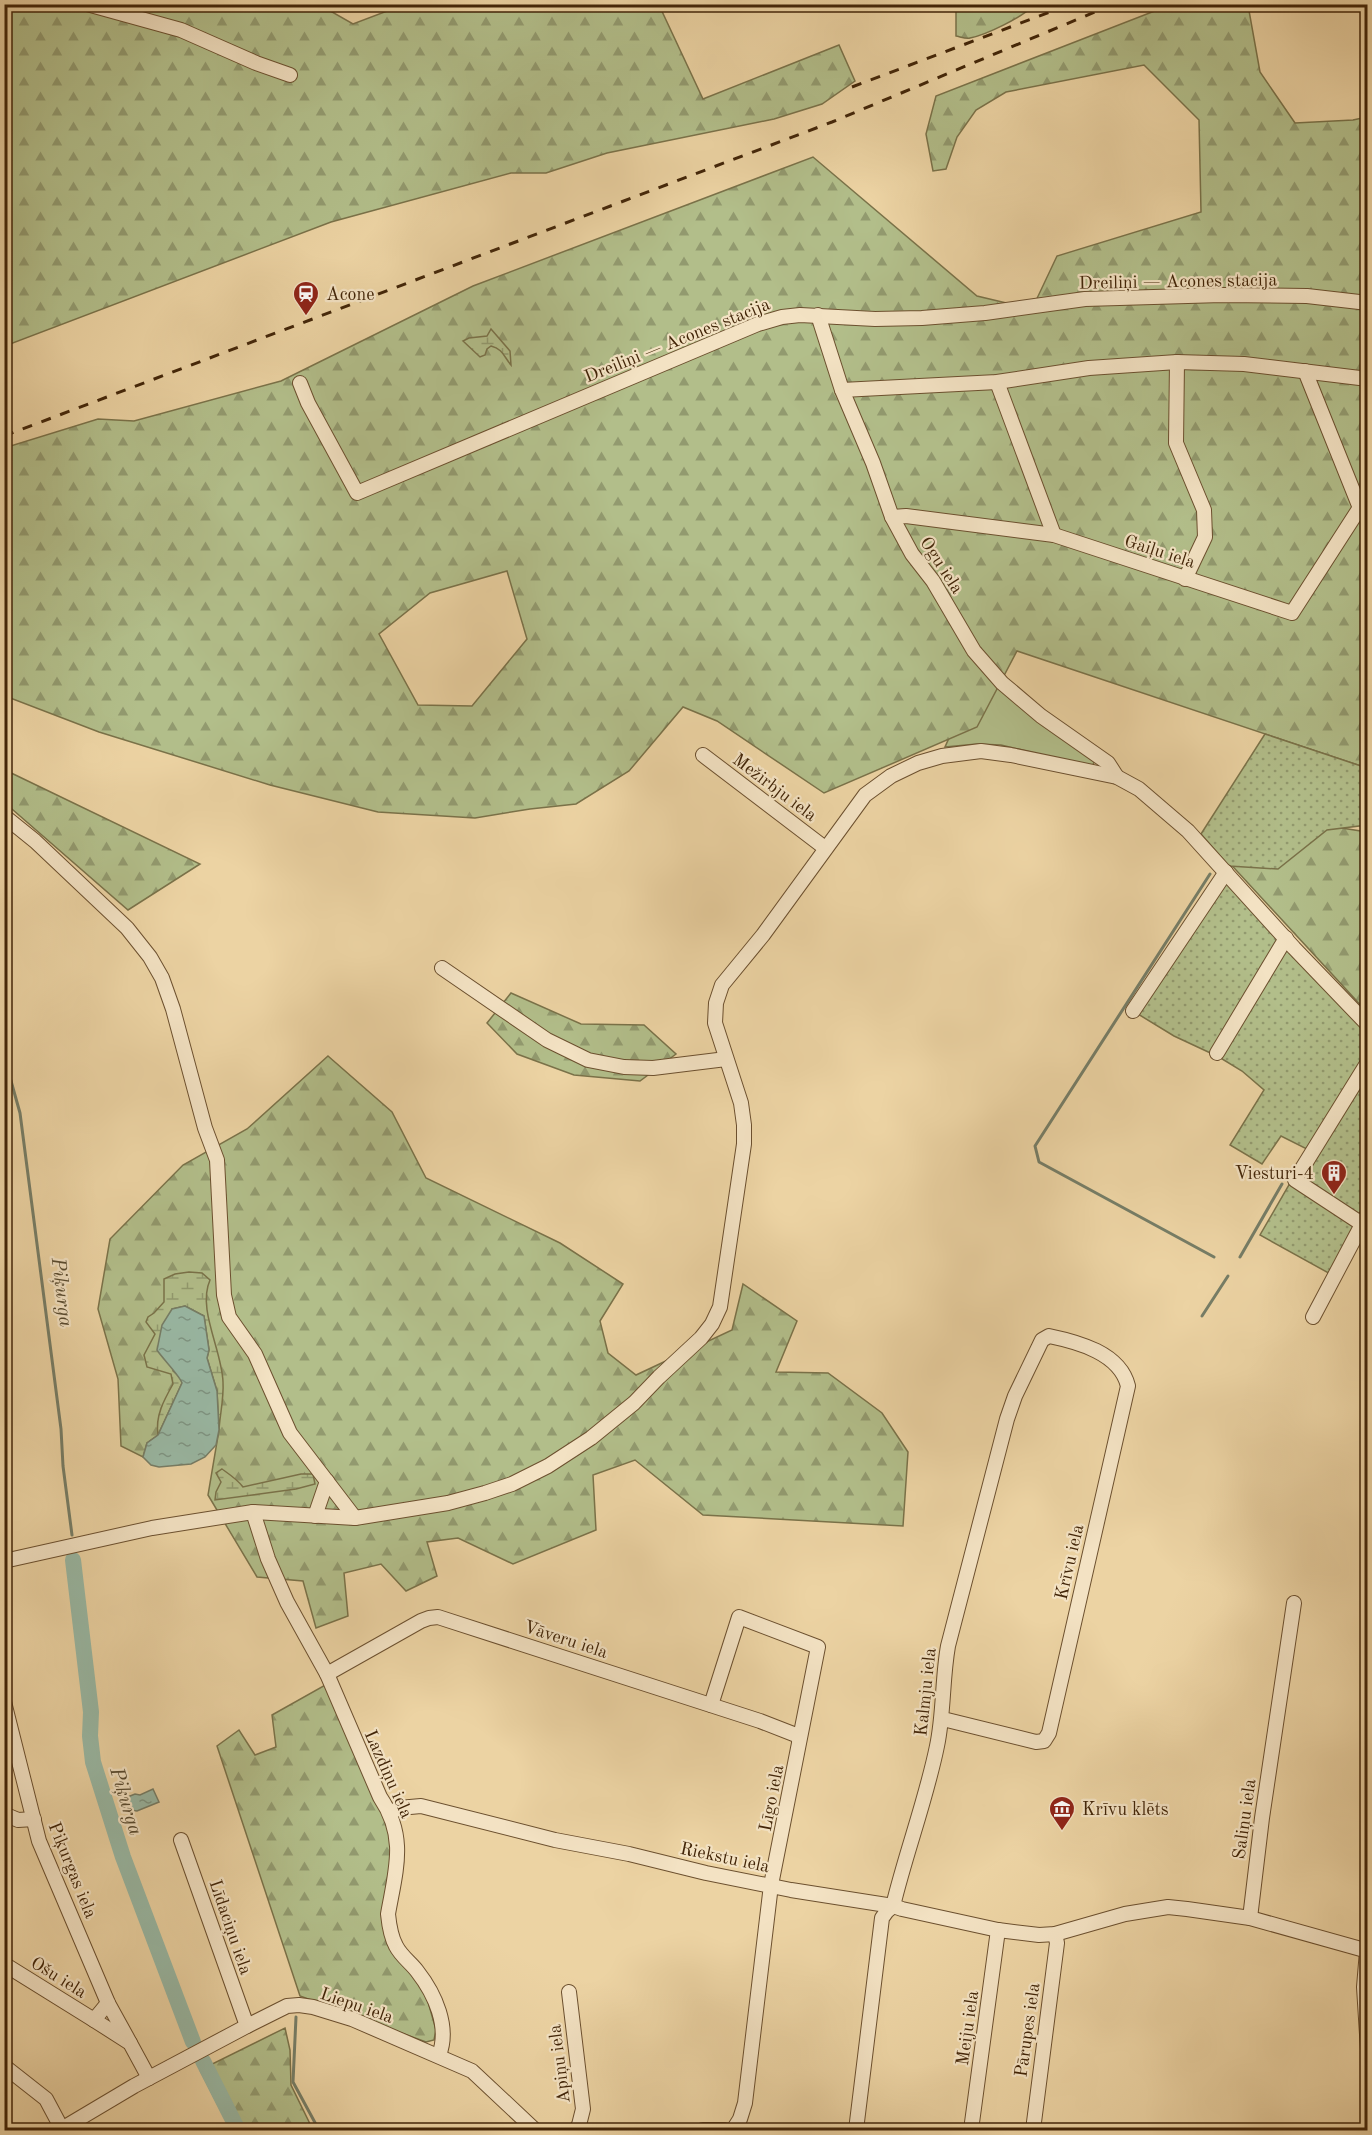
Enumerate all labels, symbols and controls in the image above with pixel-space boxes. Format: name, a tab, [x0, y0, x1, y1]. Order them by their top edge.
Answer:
street label: Dreiliņi — Acones stacija	[1079, 271, 1278, 294]
station icon: Acone	[291, 279, 321, 317]
place label: Acone	[326, 286, 375, 304]
street label: Dreiliņi — Acones stacija	[582, 295, 773, 387]
street label: Gaiļu iela	[1122, 532, 1197, 573]
street label: Ogu iela	[916, 534, 966, 597]
street label: Mežirbju iela	[729, 751, 820, 825]
building icon: Viesturi-4	[1319, 1158, 1349, 1196]
place label: Viesturi-4	[1235, 1165, 1314, 1183]
water label: Piķurga	[47, 1255, 75, 1328]
street label: Krīvu iela	[1053, 1523, 1087, 1602]
street label: Vāveru iela	[521, 1618, 610, 1662]
street label: Kalmju iela	[912, 1647, 940, 1737]
street label: Lazdiņu iela	[360, 1728, 416, 1822]
street label: Līgo iela	[757, 1763, 787, 1833]
water label: Piķurga	[105, 1764, 145, 1838]
street label: Saliņu iela	[1230, 1778, 1261, 1861]
museum icon: Krīvu klēts	[1047, 1794, 1077, 1832]
place label: Krīvu klēts	[1082, 1801, 1169, 1819]
street label: Piķurgas iela	[44, 1820, 100, 1921]
street label: Riekstu iela	[678, 1840, 771, 1876]
street label: Līdaciņu iela	[204, 1878, 255, 1978]
street label: Ošu iela	[27, 1954, 90, 2002]
street label: Pārupes iela	[1012, 1982, 1044, 2078]
street label: Liepu iela	[318, 1985, 396, 2027]
street label: Meiju iela	[954, 1989, 982, 2067]
street label: Apiņu iela	[546, 2023, 575, 2104]

